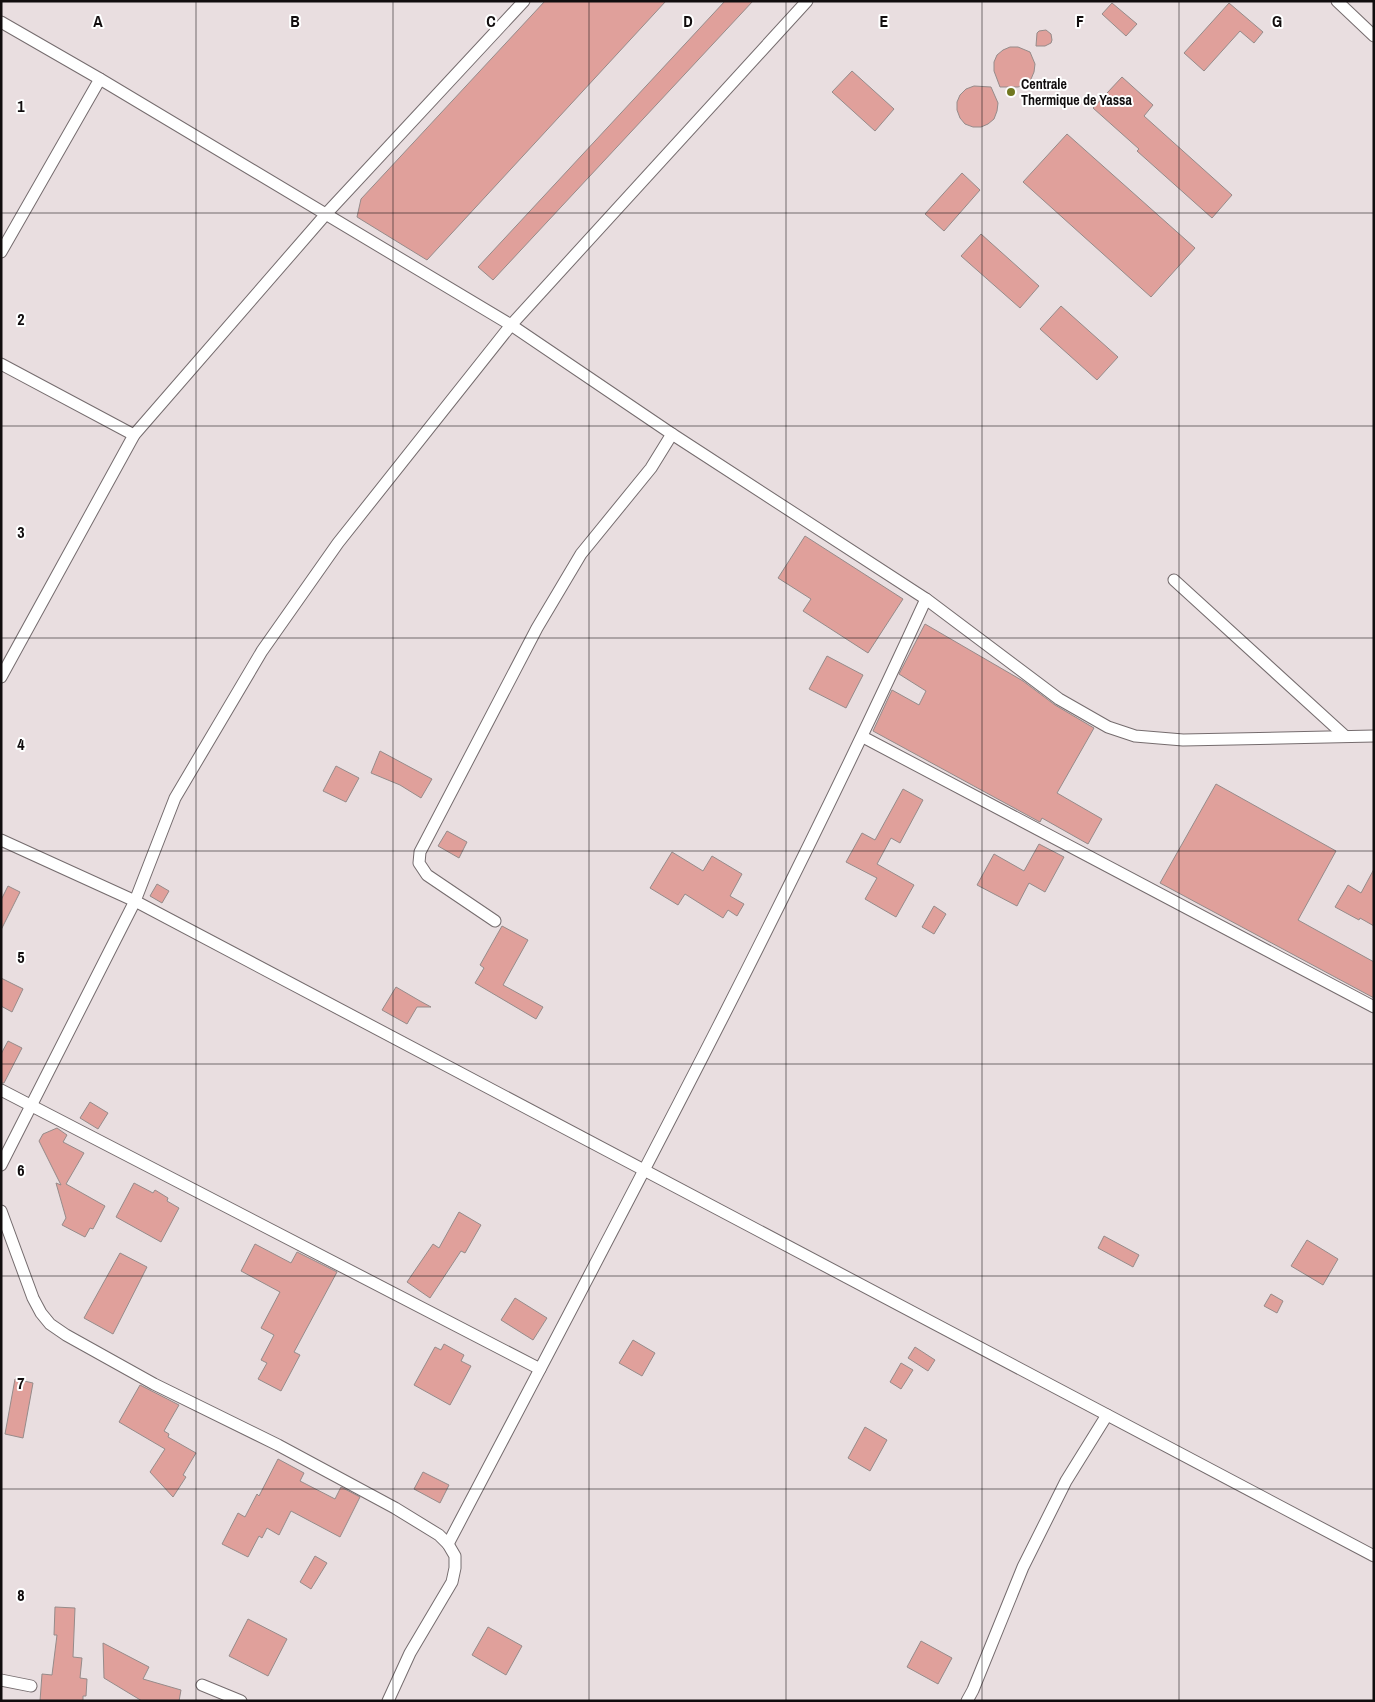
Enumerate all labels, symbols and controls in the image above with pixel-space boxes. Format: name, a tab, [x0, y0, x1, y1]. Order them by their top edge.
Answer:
text: A	[93, 10, 103, 32]
text: B	[290, 10, 300, 32]
text: C	[486, 10, 496, 32]
text: D	[683, 10, 693, 32]
text: E	[880, 10, 889, 32]
text: F	[1076, 10, 1084, 32]
text: G	[1272, 10, 1282, 32]
place label: Centrale Thermique de Yassa	[1021, 75, 1132, 109]
marker: Centrale Thermique de Yassa	[1005, 86, 1017, 98]
text: 1	[17, 95, 25, 117]
text: 2	[17, 308, 25, 330]
text: 3	[17, 521, 25, 543]
text: 4	[17, 733, 25, 755]
text: 5	[17, 946, 25, 968]
text: 6	[17, 1159, 25, 1181]
text: 7	[17, 1372, 25, 1394]
text: 8	[17, 1584, 25, 1606]

